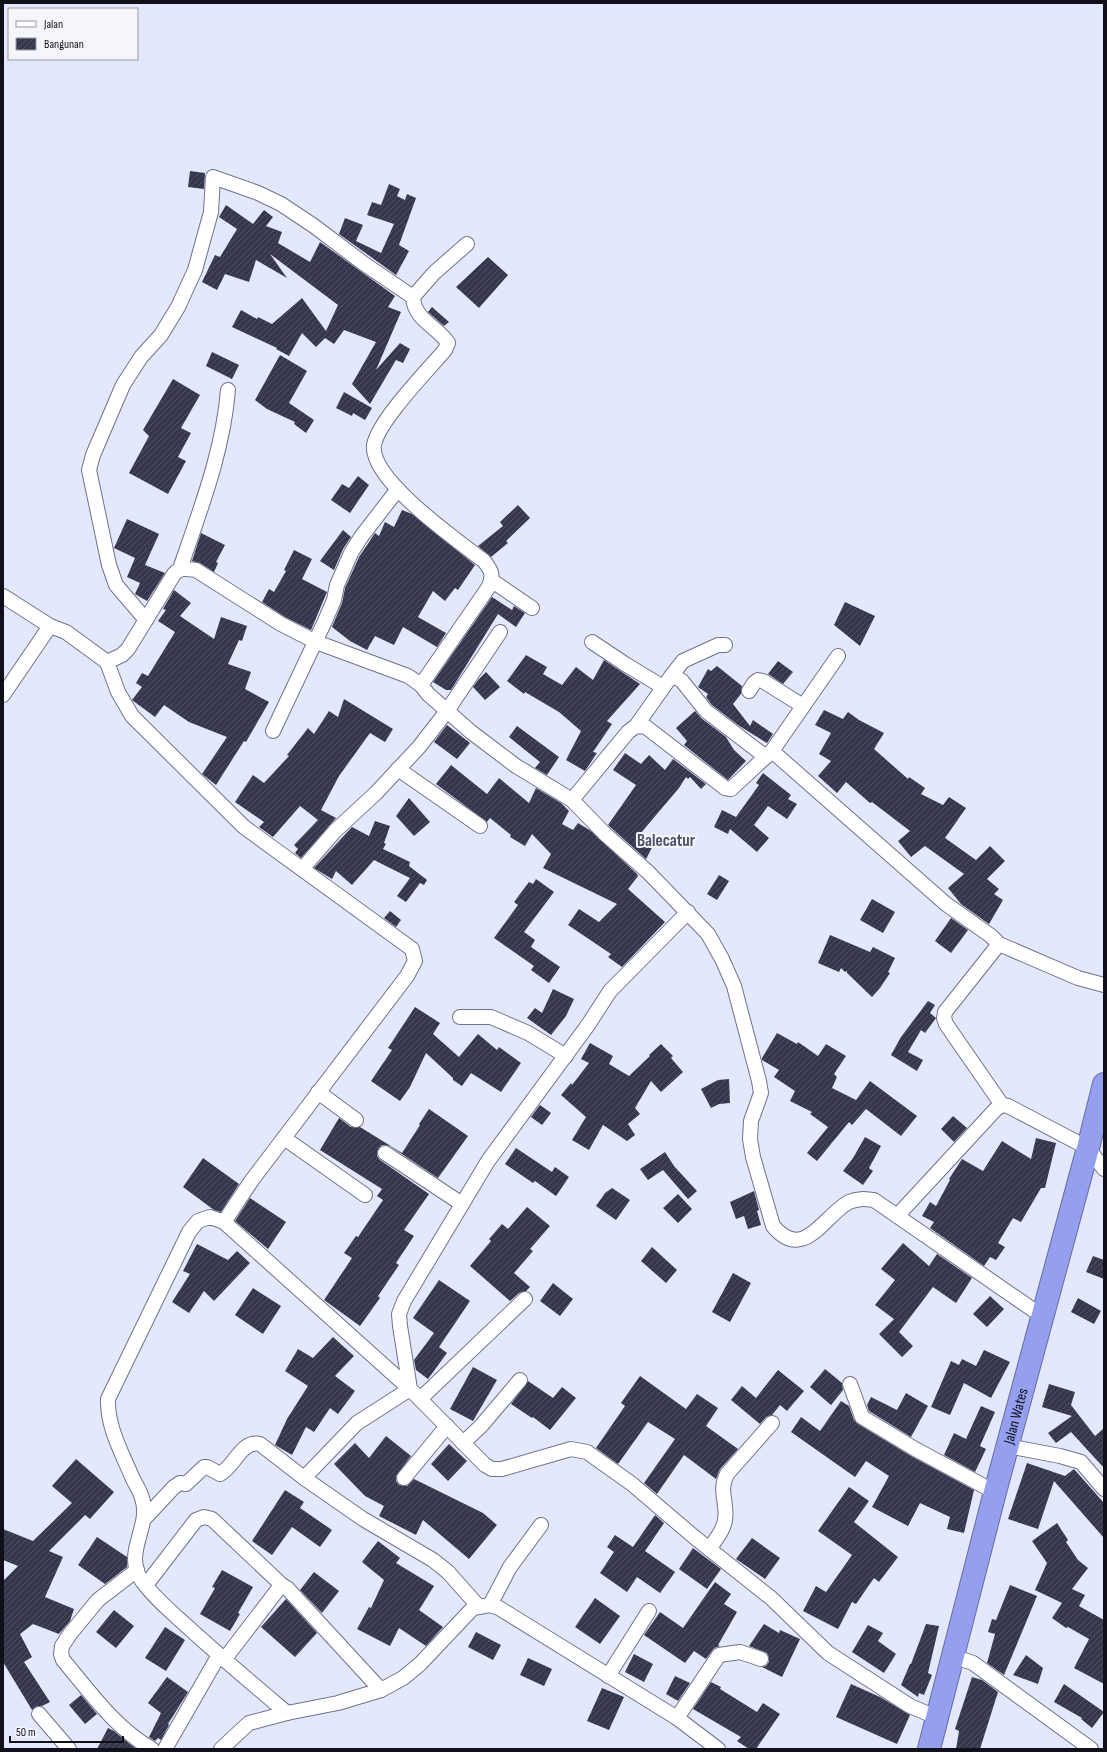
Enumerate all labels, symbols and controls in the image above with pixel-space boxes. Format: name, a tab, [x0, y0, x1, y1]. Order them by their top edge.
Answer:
legend	[8, 8, 138, 60]
text: Jalan	[43, 17, 63, 32]
text: Bangunan	[44, 37, 84, 52]
district label: Balecatur	[637, 831, 695, 851]
street label: Jalan Wates	[999, 1386, 1033, 1447]
scale bar	[10, 1718, 123, 1744]
text: 50 m	[16, 1725, 36, 1740]

